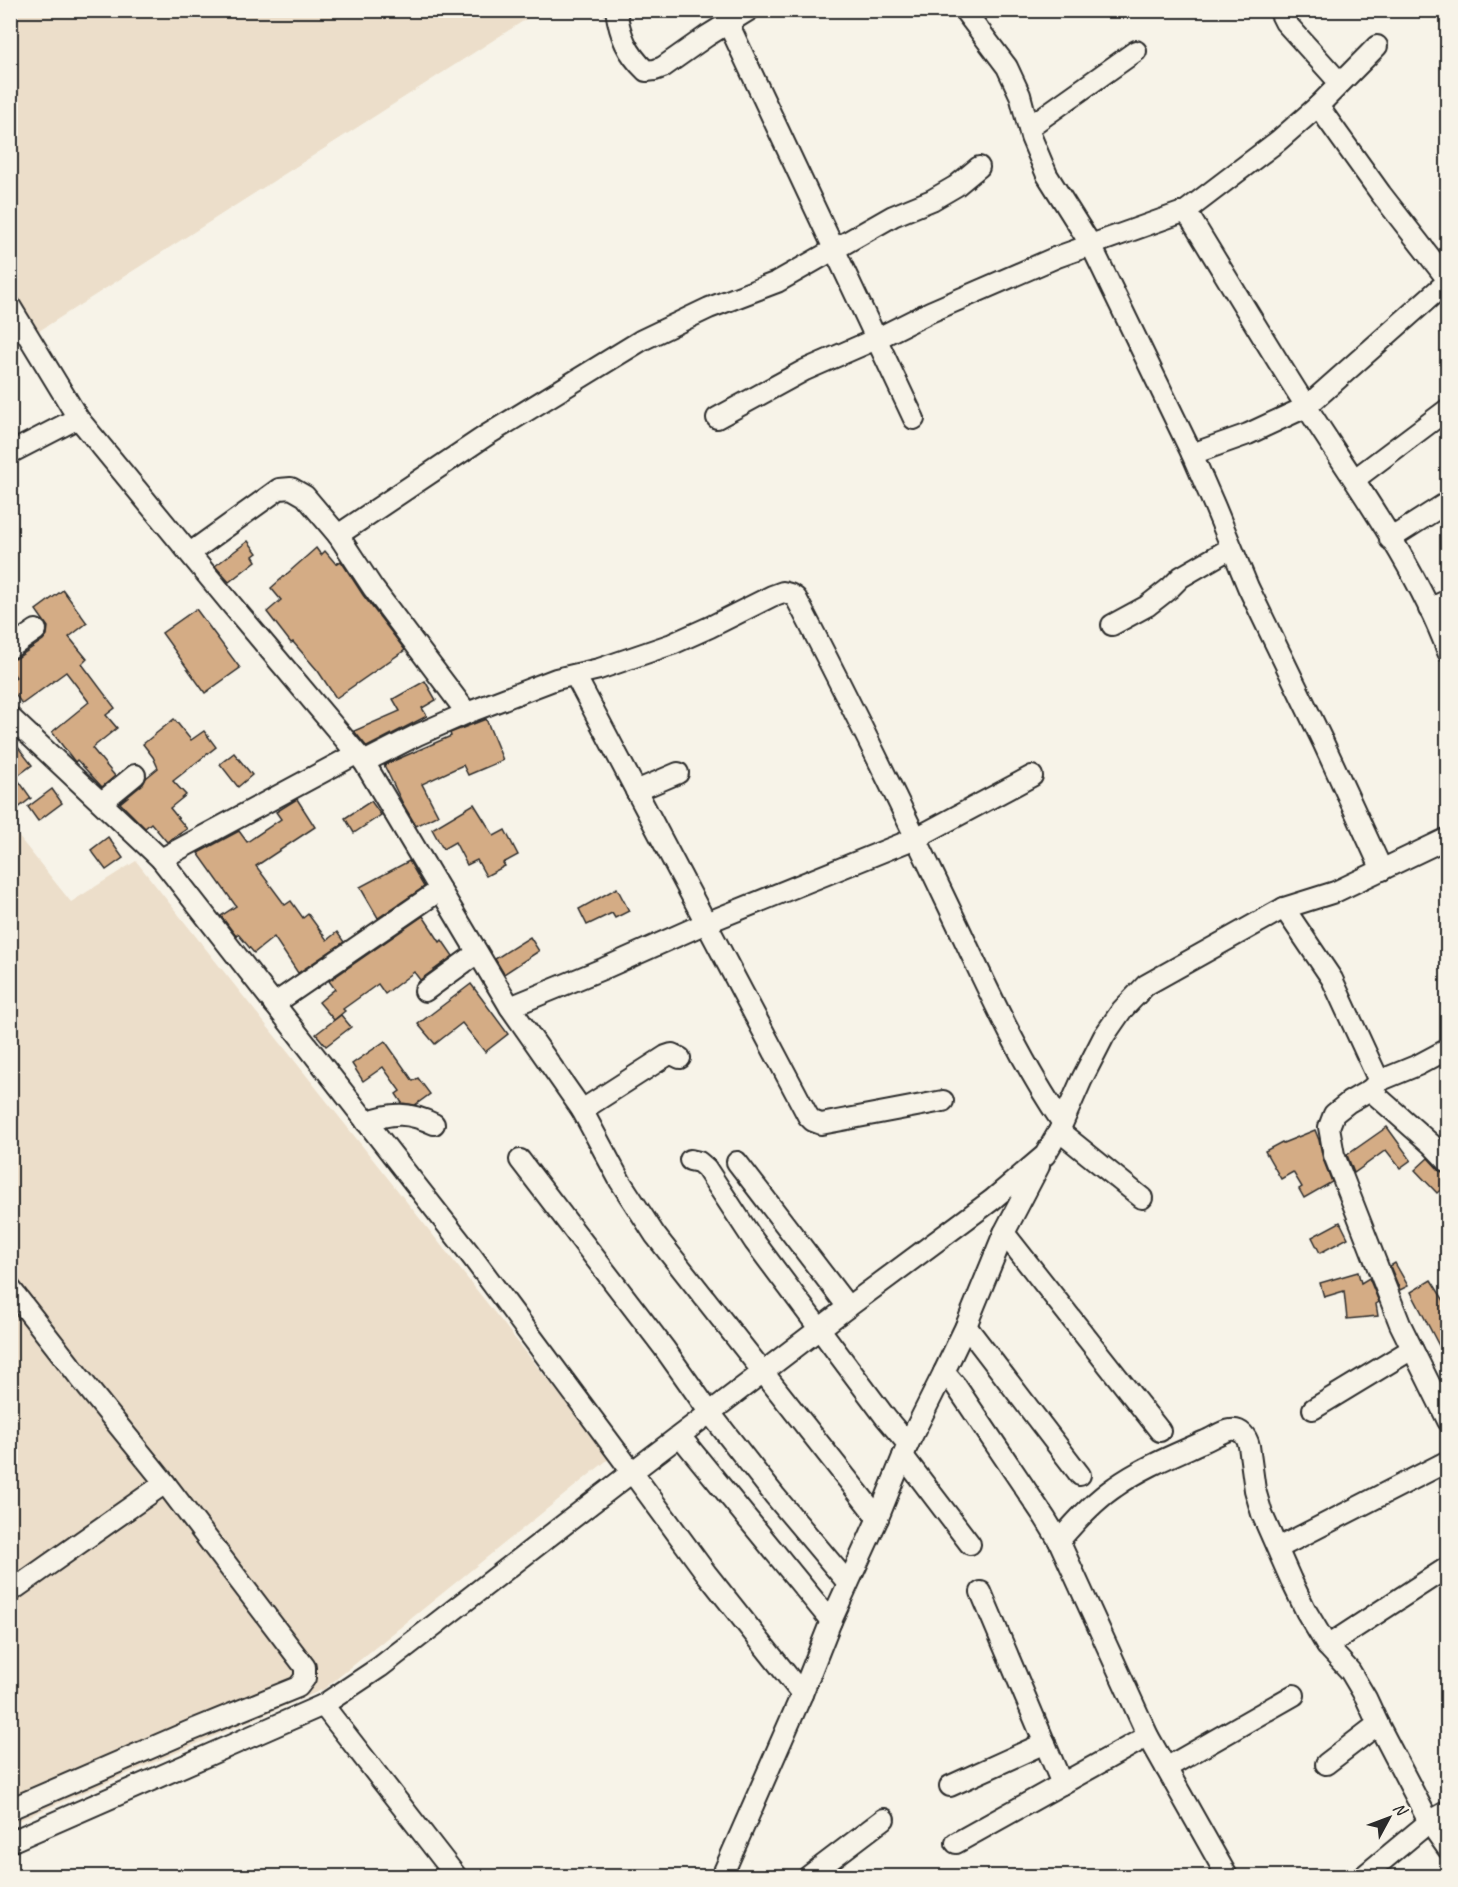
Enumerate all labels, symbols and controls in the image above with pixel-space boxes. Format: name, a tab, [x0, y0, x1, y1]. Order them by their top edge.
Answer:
north arrow	[1359, 1788, 1419, 1848]
text: N	[1389, 1799, 1412, 1821]

